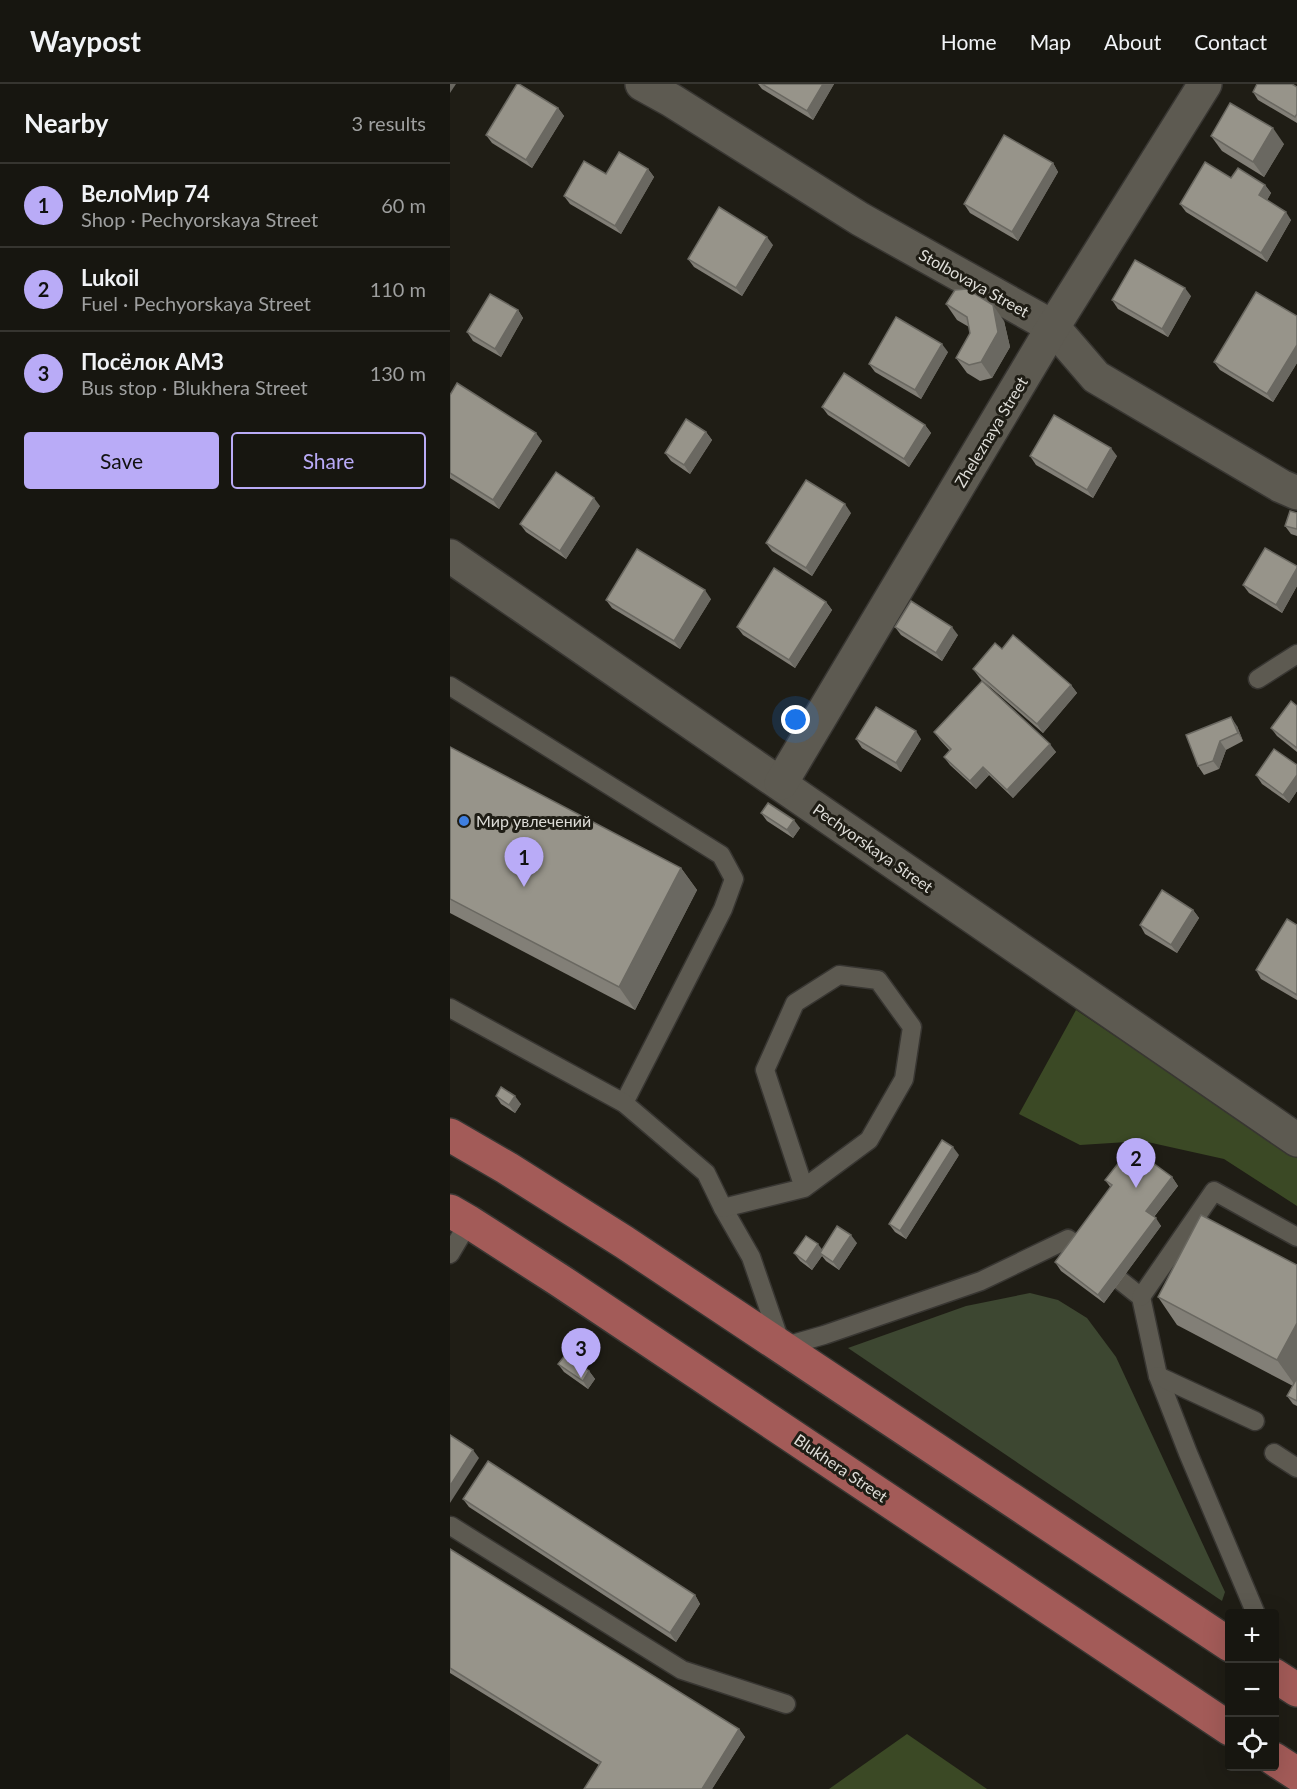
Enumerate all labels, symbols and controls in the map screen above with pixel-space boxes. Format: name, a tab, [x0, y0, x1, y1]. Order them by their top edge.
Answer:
text: Waypost	[30, 24, 141, 58]
text: Home	[941, 29, 997, 54]
text: Map	[1030, 29, 1071, 54]
text: About	[1104, 29, 1161, 54]
text: Contact	[1194, 29, 1267, 54]
text: Nearby	[24, 107, 109, 139]
text: 3 results	[351, 111, 426, 135]
text: ВелоМир 74	[81, 180, 210, 207]
text: 1	[38, 193, 49, 217]
text: 60 m	[381, 193, 426, 217]
text: Shop · Pechyorskaya Street	[81, 207, 318, 231]
street label: Stolbovaya Street	[916, 244, 1033, 321]
text: Lukoil	[81, 264, 139, 291]
text: 2	[38, 277, 49, 301]
text: 110 m	[370, 277, 426, 301]
text: Fuel · Pechyorskaya Street	[81, 291, 311, 315]
text: Посёлок АМЗ	[81, 348, 224, 375]
text: 3	[38, 361, 49, 385]
text: 130 m	[370, 361, 426, 385]
street label: Zheleznaya Street	[950, 373, 1031, 490]
text: Bus stop · Blukhera Street	[81, 375, 308, 399]
button: Save	[24, 432, 219, 489]
button: Share	[231, 432, 426, 489]
your location	[781, 705, 810, 734]
street label: Pechyorskaya Street	[810, 799, 937, 896]
place label: Мир увлечений	[476, 811, 591, 830]
marker: Мир увлечений	[457, 814, 471, 828]
pin: 1	[504, 838, 544, 887]
pin: 2	[1116, 1138, 1156, 1188]
pin: 3	[562, 1328, 600, 1378]
street label: Blukhera Street	[791, 1429, 892, 1506]
map controls	[1225, 1609, 1279, 1771]
button: +	[1225, 1609, 1279, 1663]
button: −	[1225, 1663, 1279, 1717]
button: locate	[1225, 1717, 1279, 1771]

